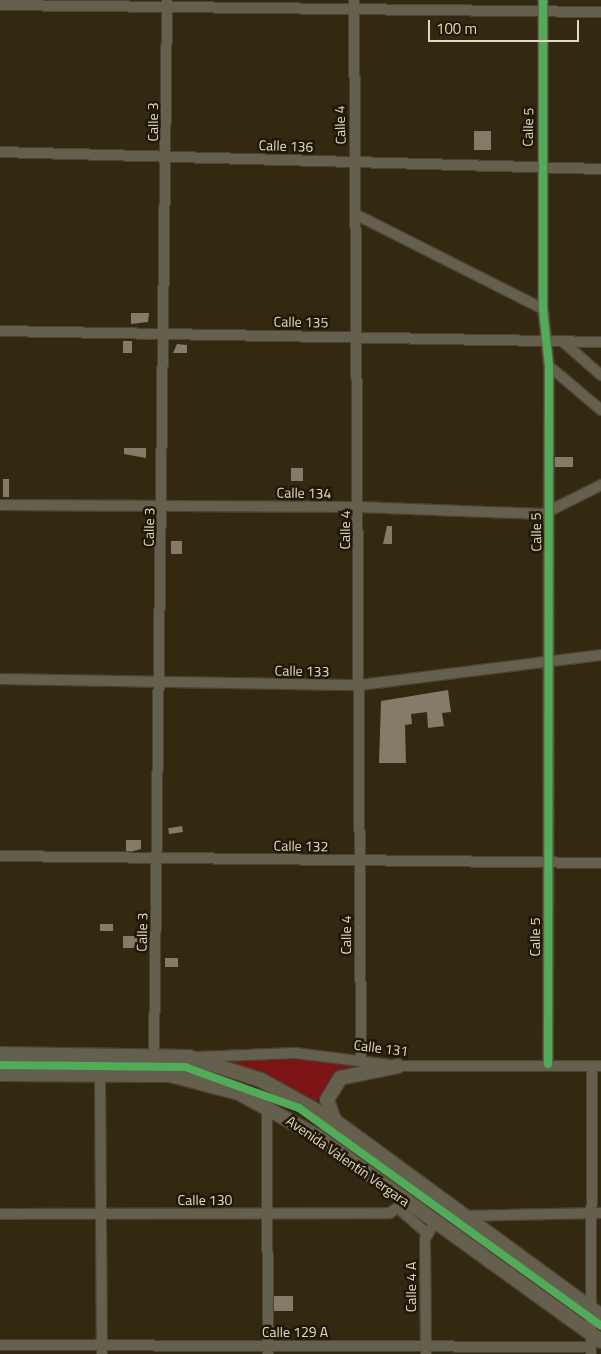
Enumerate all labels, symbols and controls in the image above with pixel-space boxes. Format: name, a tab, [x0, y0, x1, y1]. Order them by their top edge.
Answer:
scale bar	[431, 10, 582, 42]
text: 100 m	[436, 17, 477, 40]
street label: Calle 3	[145, 102, 161, 142]
street label: Calle 4	[331, 105, 349, 145]
street label: Calle 5	[519, 107, 537, 147]
street label: Calle 136	[258, 137, 314, 155]
street label: Calle 135	[273, 313, 329, 331]
street label: Calle 134	[276, 484, 332, 502]
street label: Calle 3	[140, 507, 158, 547]
street label: Calle 4	[337, 510, 353, 550]
street label: Calle 5	[527, 512, 545, 552]
street label: Calle 133	[274, 662, 330, 680]
street label: Calle 132	[273, 837, 329, 855]
street label: Calle 3	[133, 912, 151, 952]
street label: Calle 4	[338, 915, 354, 955]
street label: Calle 5	[527, 917, 543, 957]
street label: Calle 131	[353, 1036, 409, 1060]
street label: Avenida Valentín Vergara	[283, 1112, 413, 1210]
street label: Calle 130	[178, 1192, 232, 1208]
street label: Calle 4 A	[403, 1262, 419, 1312]
street label: Calle 129 A	[262, 1324, 328, 1340]

